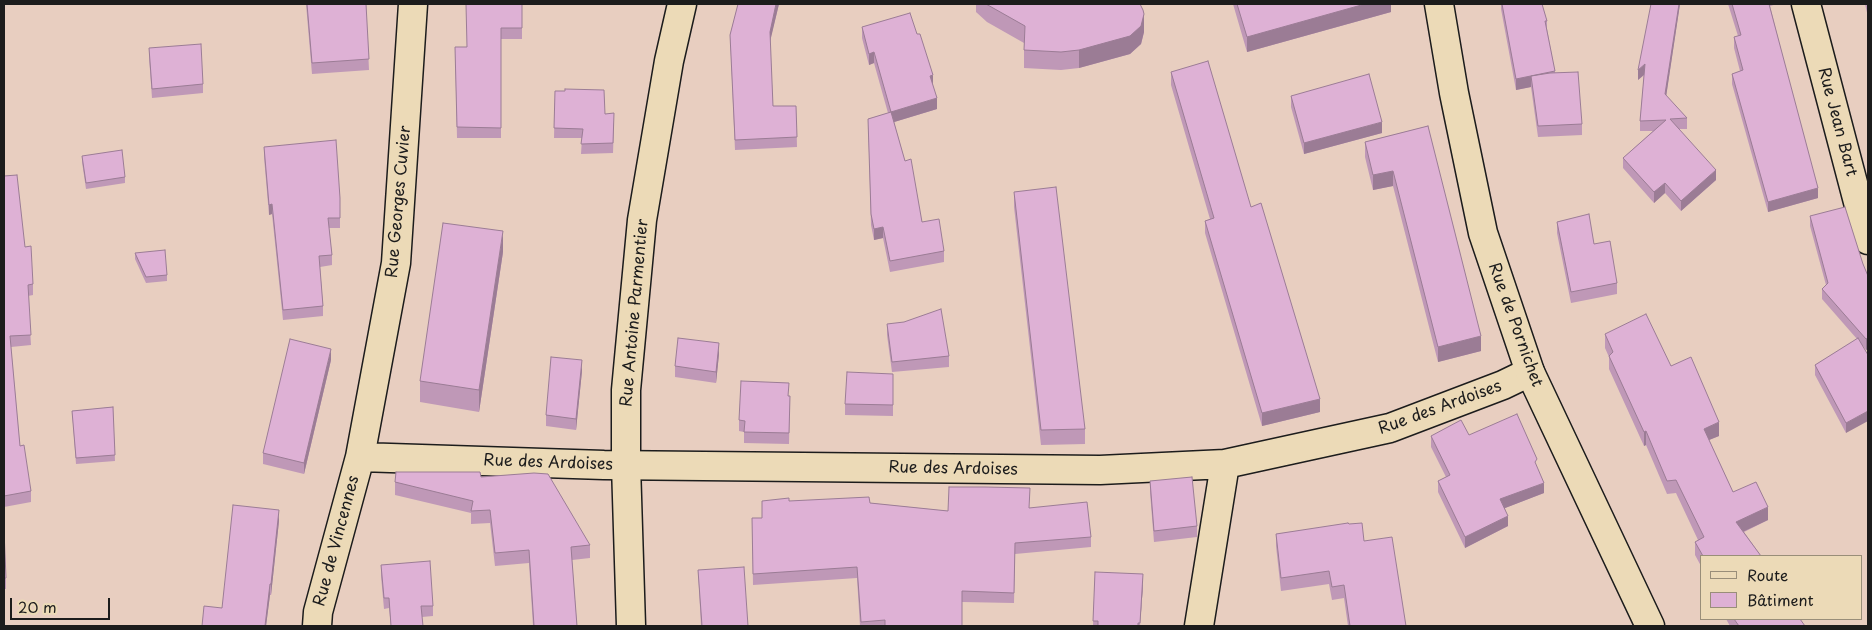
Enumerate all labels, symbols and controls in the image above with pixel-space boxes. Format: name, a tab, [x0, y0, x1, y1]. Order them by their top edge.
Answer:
street label: Rue Jean Bart	[1813, 65, 1861, 179]
street label: Rue Georges Cuvier	[383, 125, 415, 279]
street label: Rue Antoine Parmentier	[617, 218, 653, 408]
street label: Rue de Pornichet	[1484, 260, 1546, 390]
street label: Rue des Ardoises	[1376, 377, 1504, 439]
street label: Rue des Ardoises	[483, 451, 613, 475]
street label: Rue des Ardoises	[888, 458, 1018, 480]
street label: Rue de Vincennes	[310, 473, 364, 609]
legend	[1700, 555, 1862, 620]
text: Route	[1747, 563, 1788, 586]
scale bar	[12, 588, 112, 620]
text: Bâtiment	[1747, 588, 1814, 611]
text: 20 m	[18, 595, 57, 618]

